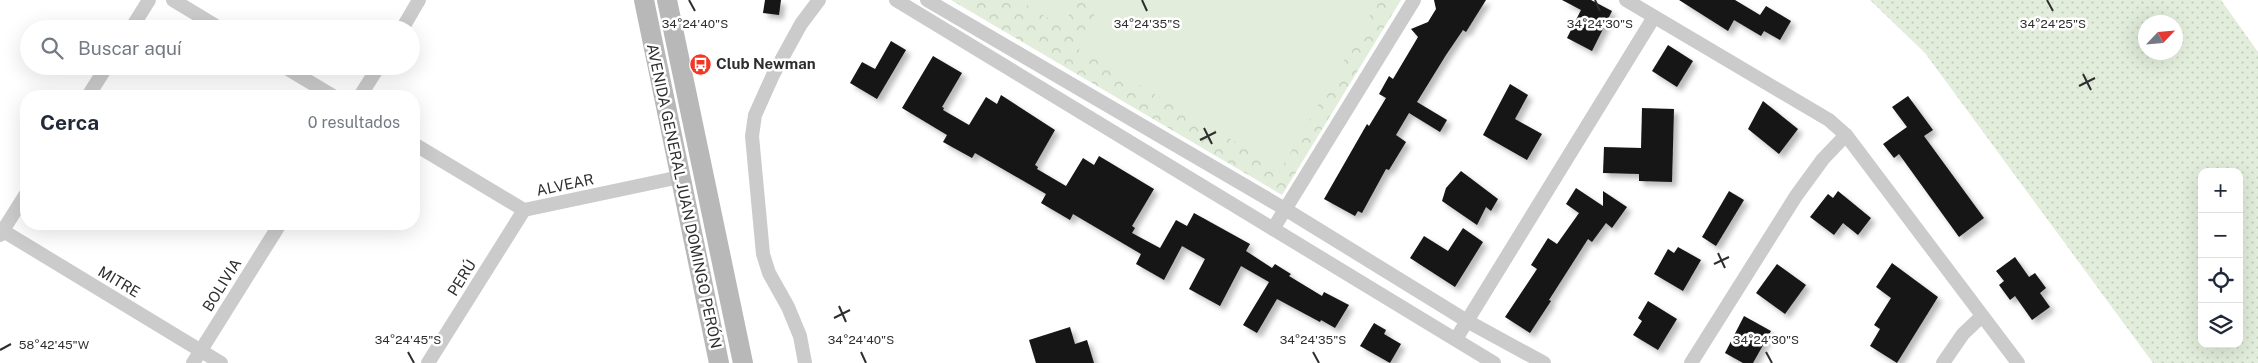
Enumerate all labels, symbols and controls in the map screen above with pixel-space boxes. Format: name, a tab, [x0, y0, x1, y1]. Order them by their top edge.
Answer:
north arrow	[2138, 15, 2183, 60]
text: 34°24'40"S	[662, 17, 728, 31]
text: 34°24'35"S	[1114, 17, 1180, 31]
text: 34°24'30"S	[1567, 17, 1633, 31]
text: 34°24'25"S	[2020, 17, 2086, 31]
search box	[20, 20, 420, 75]
icon: search	[38, 34, 66, 62]
text: Buscar aquí	[78, 37, 182, 59]
street label: AVENIDA GENERAL JUAN DOMINGO PERÓN	[644, 42, 726, 350]
bus stop icon: Club Newman	[688, 52, 712, 76]
place label: Club Newman	[716, 55, 816, 72]
text: Cerca	[40, 110, 99, 135]
text: 0 resultados	[308, 113, 400, 132]
map controls	[2198, 168, 2243, 348]
button: +	[2198, 168, 2243, 213]
street label: ALVEAR	[535, 170, 595, 199]
button: −	[2198, 213, 2243, 258]
street label: BOLIVIA	[199, 255, 245, 314]
street label: PERÚ	[443, 256, 479, 299]
button: locate	[2198, 258, 2243, 303]
street label: MITRE	[95, 262, 143, 301]
button: layers	[2198, 303, 2243, 348]
text: 34°24'45"S	[375, 333, 441, 347]
text: 34°24'40"S	[828, 333, 894, 347]
text: 34°24'35"S	[1280, 333, 1346, 347]
text: 34°24'30"S	[1733, 333, 1799, 347]
text: 58°42'45"W	[19, 338, 90, 352]

